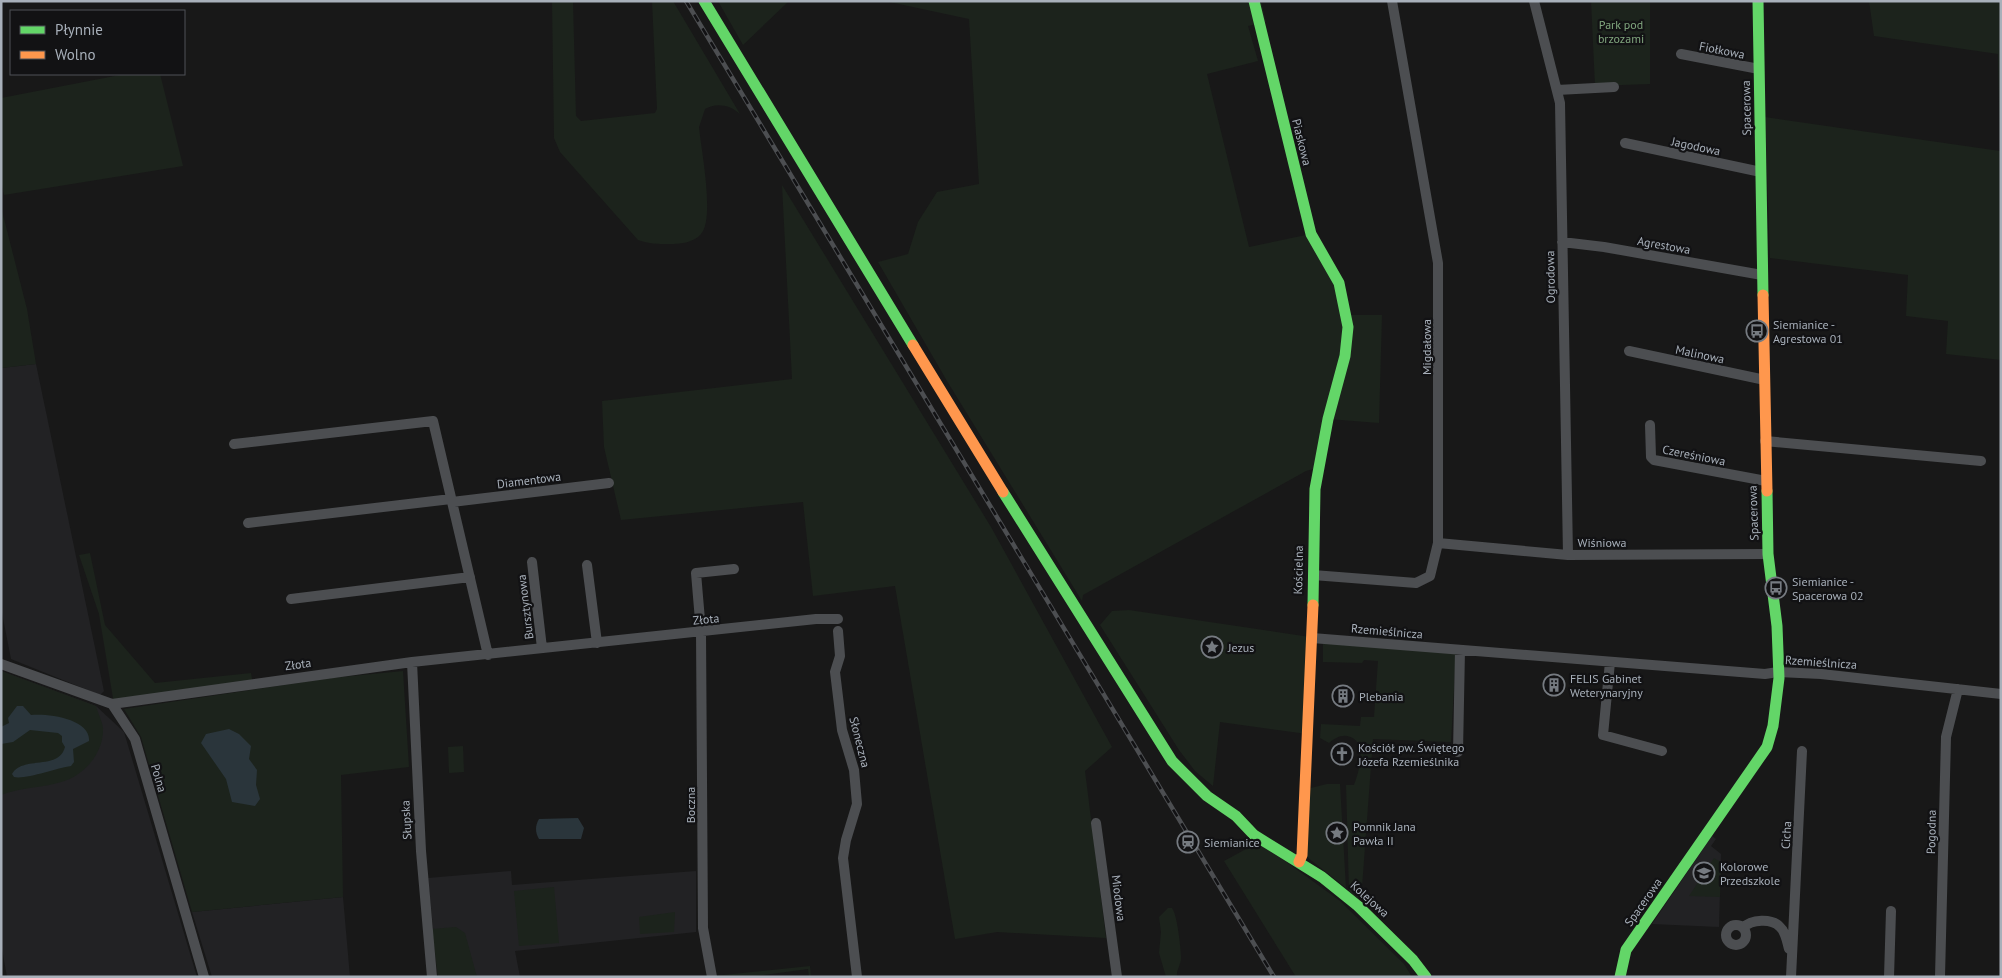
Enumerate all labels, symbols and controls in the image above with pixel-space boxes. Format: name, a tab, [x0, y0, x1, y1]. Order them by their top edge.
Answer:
legend	[10, 10, 185, 75]
park label: Park pod brzozami	[1598, 17, 1644, 46]
text: Płynnie	[55, 20, 103, 39]
street label: Fiołkowa	[1698, 38, 1746, 62]
text: Wolno	[55, 45, 95, 64]
street label: Spacerowa	[1738, 80, 1754, 136]
street label: Piaskowa	[1289, 117, 1315, 167]
street label: Jagodowa	[1669, 133, 1722, 159]
street label: Agrestowa	[1636, 233, 1692, 257]
street label: Ogrodowa	[1542, 250, 1558, 303]
place label: Siemianice - Agrestowa 01	[1773, 317, 1843, 346]
street label: Migdałowa	[1419, 319, 1434, 375]
bus stop icon: Siemianice - Agrestowa 01	[1745, 319, 1769, 343]
street label: Malinowa	[1674, 341, 1726, 367]
street label: Czereśniowa	[1661, 442, 1727, 468]
street label: Diamentowa	[496, 469, 562, 491]
street label: Spacerowa	[1745, 485, 1761, 541]
street label: Wiśniowa	[1577, 535, 1627, 550]
street label: Kościelna	[1290, 545, 1306, 595]
street label: Bursztynowa	[514, 574, 536, 640]
place label: Siemianice - Spacerowa 02	[1792, 574, 1864, 603]
bus stop icon: Siemianice - Spacerowa 02	[1764, 576, 1788, 600]
street label: Złota	[692, 610, 720, 628]
street label: Rzemieślnicza	[1350, 620, 1424, 642]
place icon: Jezus	[1200, 635, 1224, 659]
place label: Jezus	[1227, 640, 1254, 655]
street label: Rzemieślnicza	[1785, 652, 1857, 672]
street label: Złota	[284, 655, 312, 673]
place label: FELIS Gabinet Weterynaryjny	[1570, 671, 1643, 700]
building icon: FELIS Gabinet Weterynaryjny	[1542, 673, 1566, 697]
building icon: Plebania	[1331, 684, 1355, 708]
place label: Plebania	[1359, 689, 1404, 704]
street label: Słoneczna	[846, 715, 874, 769]
place label: Kościół pw. Świętego Józefa Rzemieślnika	[1357, 740, 1465, 769]
church icon: Kościół pw. Świętego Józefa Rzemieślnika	[1330, 742, 1354, 766]
street label: Polna	[148, 762, 170, 794]
street label: Boczna	[683, 787, 698, 823]
street label: Słupska	[397, 800, 415, 840]
street label: Pogodna	[1923, 810, 1939, 854]
place label: Pomnik Jana Pawła II	[1353, 819, 1416, 848]
place icon: Pomnik Jana Pawła II	[1325, 821, 1349, 845]
street label: Cicha	[1778, 821, 1794, 849]
station icon: Siemianice	[1176, 830, 1200, 854]
place label: Siemianice	[1204, 835, 1260, 850]
place label: Kolorowe Przedszkole	[1720, 859, 1780, 888]
school or university icon: Kolorowe Przedszkole	[1692, 861, 1716, 885]
street label: Miodowa	[1109, 874, 1129, 922]
street label: Spacerowa	[1621, 875, 1665, 929]
street label: Kolejowa	[1347, 878, 1393, 920]

